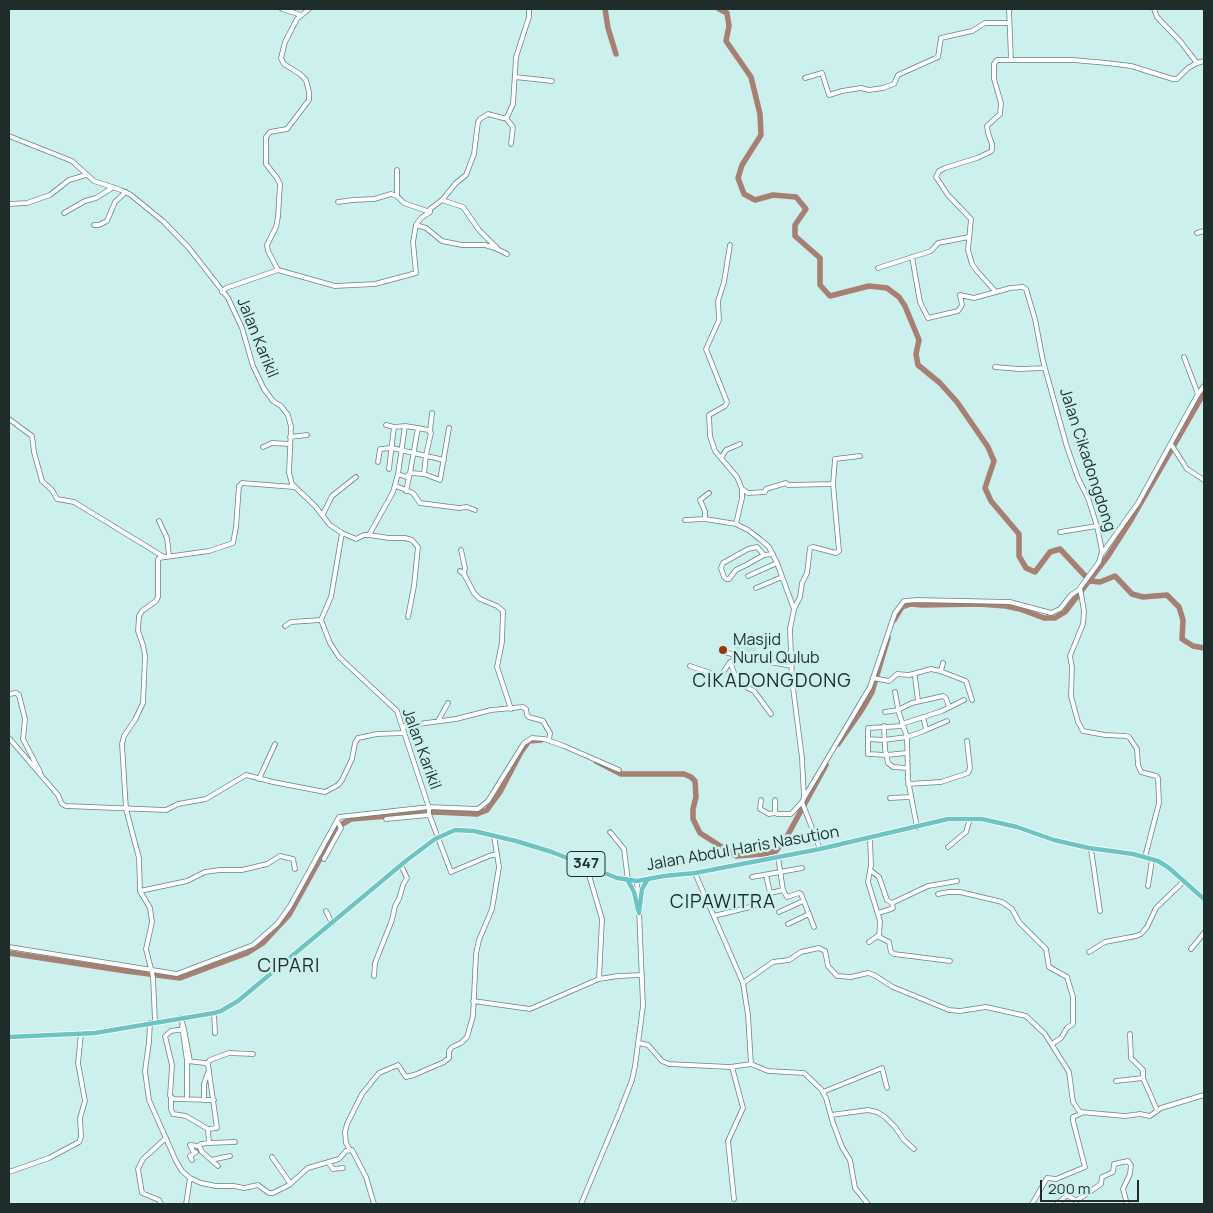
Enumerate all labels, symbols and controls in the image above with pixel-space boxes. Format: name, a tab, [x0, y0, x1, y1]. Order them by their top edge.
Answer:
street label: Jalan Karikil	[232, 295, 282, 381]
street label: Jalan Cikadongdong	[1055, 386, 1119, 534]
place label: Masjid Nurul Qulub	[733, 631, 819, 669]
marker: Masjid Nurul Qulub	[717, 644, 729, 656]
district label: CIKADONGDONG	[691, 671, 853, 693]
street label: Jalan Karikil	[397, 706, 445, 792]
street label: Jalan Abdul Haris Nasution	[645, 823, 841, 875]
road number: 347	[567, 852, 605, 876]
district label: CIPAWITRA	[669, 892, 777, 914]
district label: CIPARI	[257, 956, 321, 978]
scale bar	[1043, 1170, 1142, 1202]
text: 200 m	[1048, 1178, 1091, 1199]

